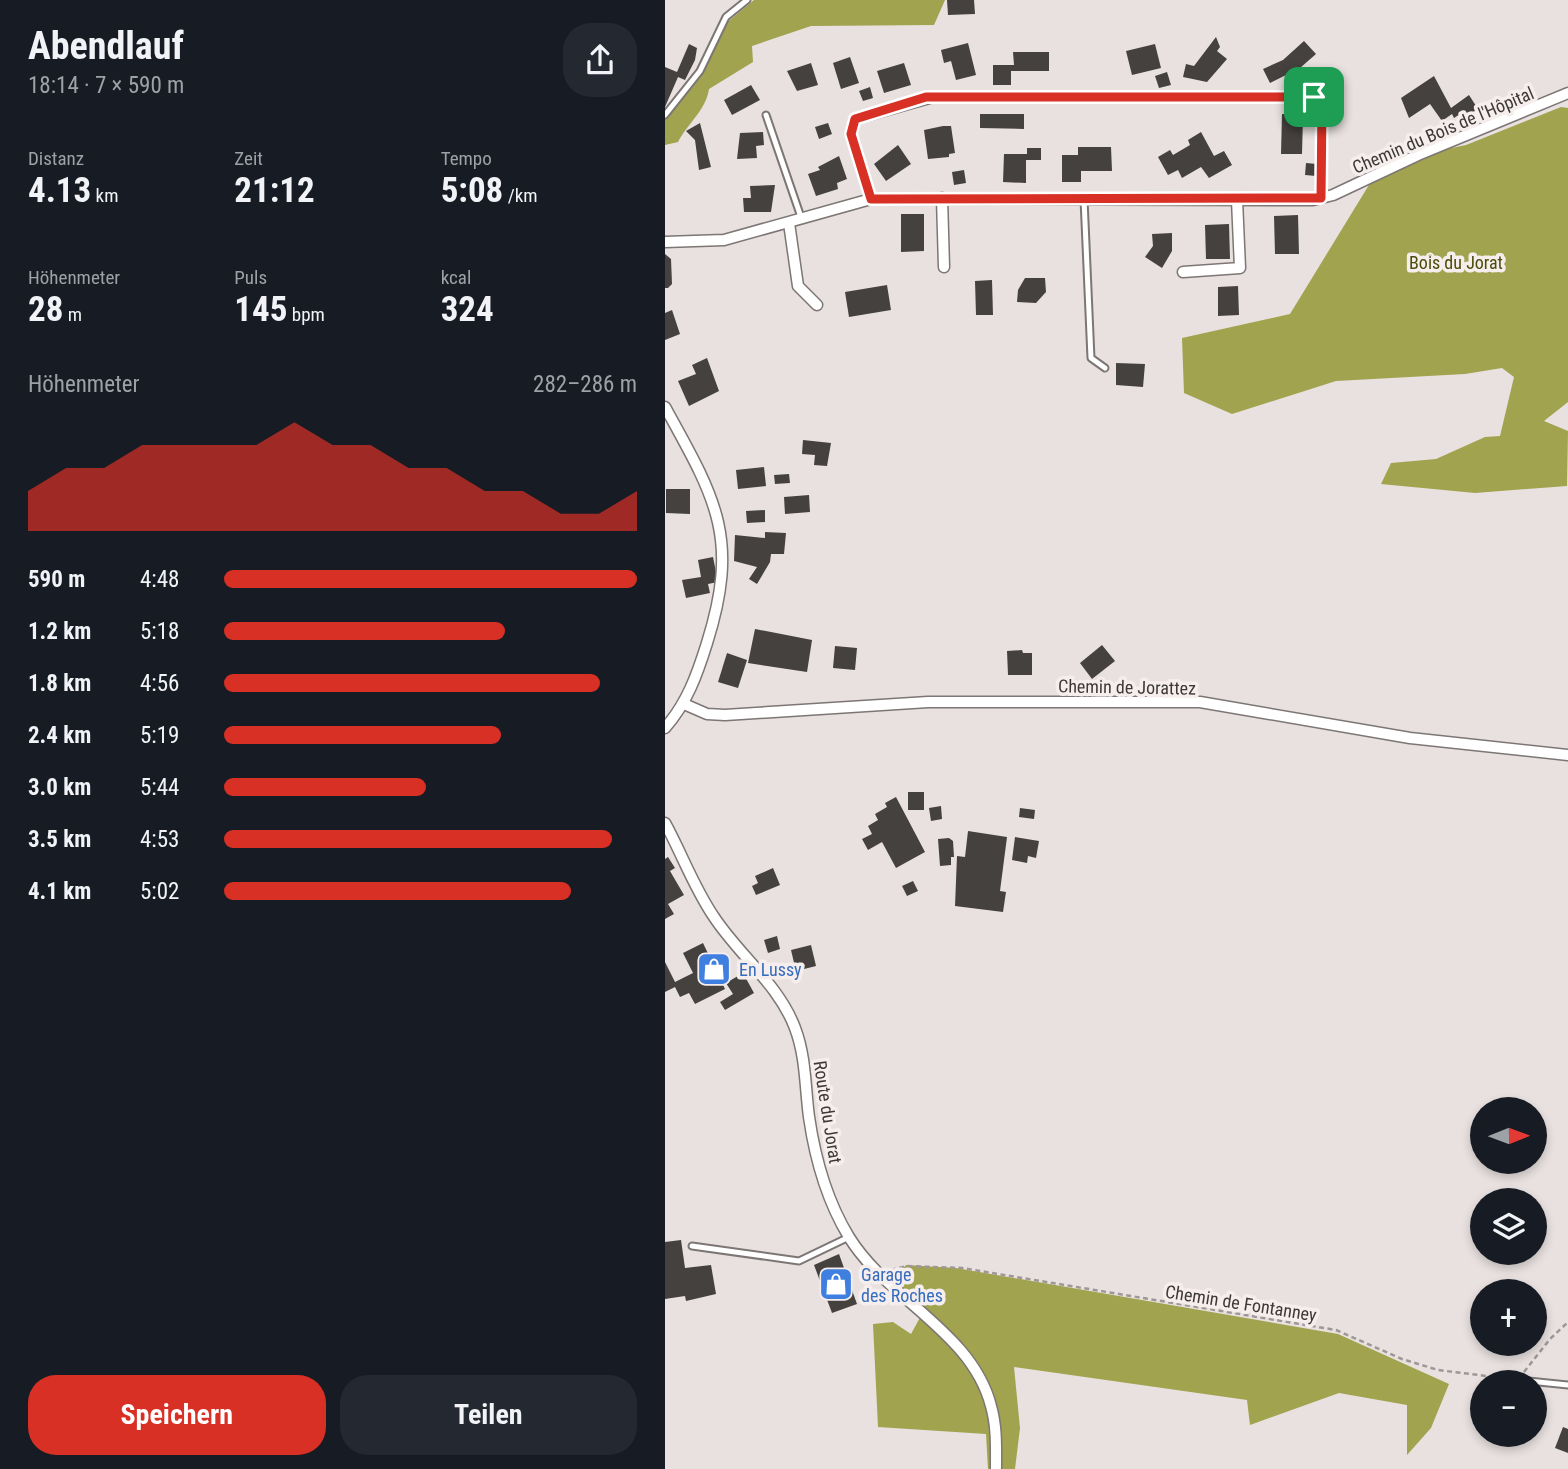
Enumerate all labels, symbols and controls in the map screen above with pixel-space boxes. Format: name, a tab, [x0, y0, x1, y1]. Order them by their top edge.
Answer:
button: share	[563, 23, 637, 97]
text: Abendlauf	[28, 24, 184, 68]
pin	[1284, 67, 1344, 127]
text: 18:14 · 7 × 590 m	[28, 72, 184, 99]
icon: arrive	[1295, 78, 1333, 116]
street label: Chemin du Bois de l'Hôpital	[1349, 82, 1537, 178]
text: Distanz	[28, 147, 84, 170]
text: Zeit	[234, 147, 263, 170]
text: Tempo	[441, 147, 492, 170]
text: 4.13	[28, 170, 91, 211]
text: 21:12	[234, 170, 315, 211]
text: 5:08	[441, 170, 503, 211]
text: km	[91, 184, 118, 207]
text: /km	[503, 184, 538, 207]
park label: Bois du Jorat	[1409, 252, 1503, 273]
text: Höhenmeter	[28, 266, 120, 289]
text: Puls	[234, 266, 267, 289]
text: kcal	[441, 266, 471, 289]
text: 28	[28, 289, 63, 330]
text: 145	[234, 289, 287, 330]
text: 324	[441, 289, 494, 330]
text: m	[63, 303, 82, 326]
text: bpm	[287, 303, 325, 326]
text: Höhenmeter	[28, 371, 140, 398]
text: 282–286 m	[533, 371, 637, 398]
text: 590 m	[28, 566, 85, 593]
text: 4:48	[140, 566, 179, 593]
text: 1.2 km	[28, 618, 91, 645]
text: 5:18	[140, 618, 179, 645]
text: 1.8 km	[28, 670, 91, 697]
text: 4:56	[140, 670, 179, 697]
street label: Chemin de Jorattez	[1058, 675, 1196, 699]
text: 2.4 km	[28, 722, 91, 749]
text: 5:19	[140, 722, 179, 749]
text: 3.0 km	[28, 774, 91, 801]
text: 5:44	[140, 774, 179, 801]
text: 3.5 km	[28, 826, 91, 853]
text: 4:53	[140, 826, 179, 853]
text: 4.1 km	[28, 878, 91, 905]
text: 5:02	[140, 878, 179, 905]
shop icon: En Lussy	[695, 950, 733, 988]
place label: En Lussy	[739, 959, 802, 980]
street label: Route du Jorat	[810, 1059, 846, 1165]
north arrow	[1470, 1097, 1547, 1174]
map controls	[1470, 1097, 1547, 1447]
button: layers	[1470, 1188, 1547, 1265]
place label: Garage des Roches	[861, 1264, 943, 1306]
shop icon: Garage des Roches	[817, 1265, 855, 1303]
button: +	[1470, 1279, 1547, 1356]
street label: Chemin de Fontanney	[1164, 1281, 1319, 1325]
button: −	[1470, 1370, 1547, 1447]
button: Speichern	[28, 1375, 326, 1455]
button: Teilen	[340, 1375, 637, 1455]

